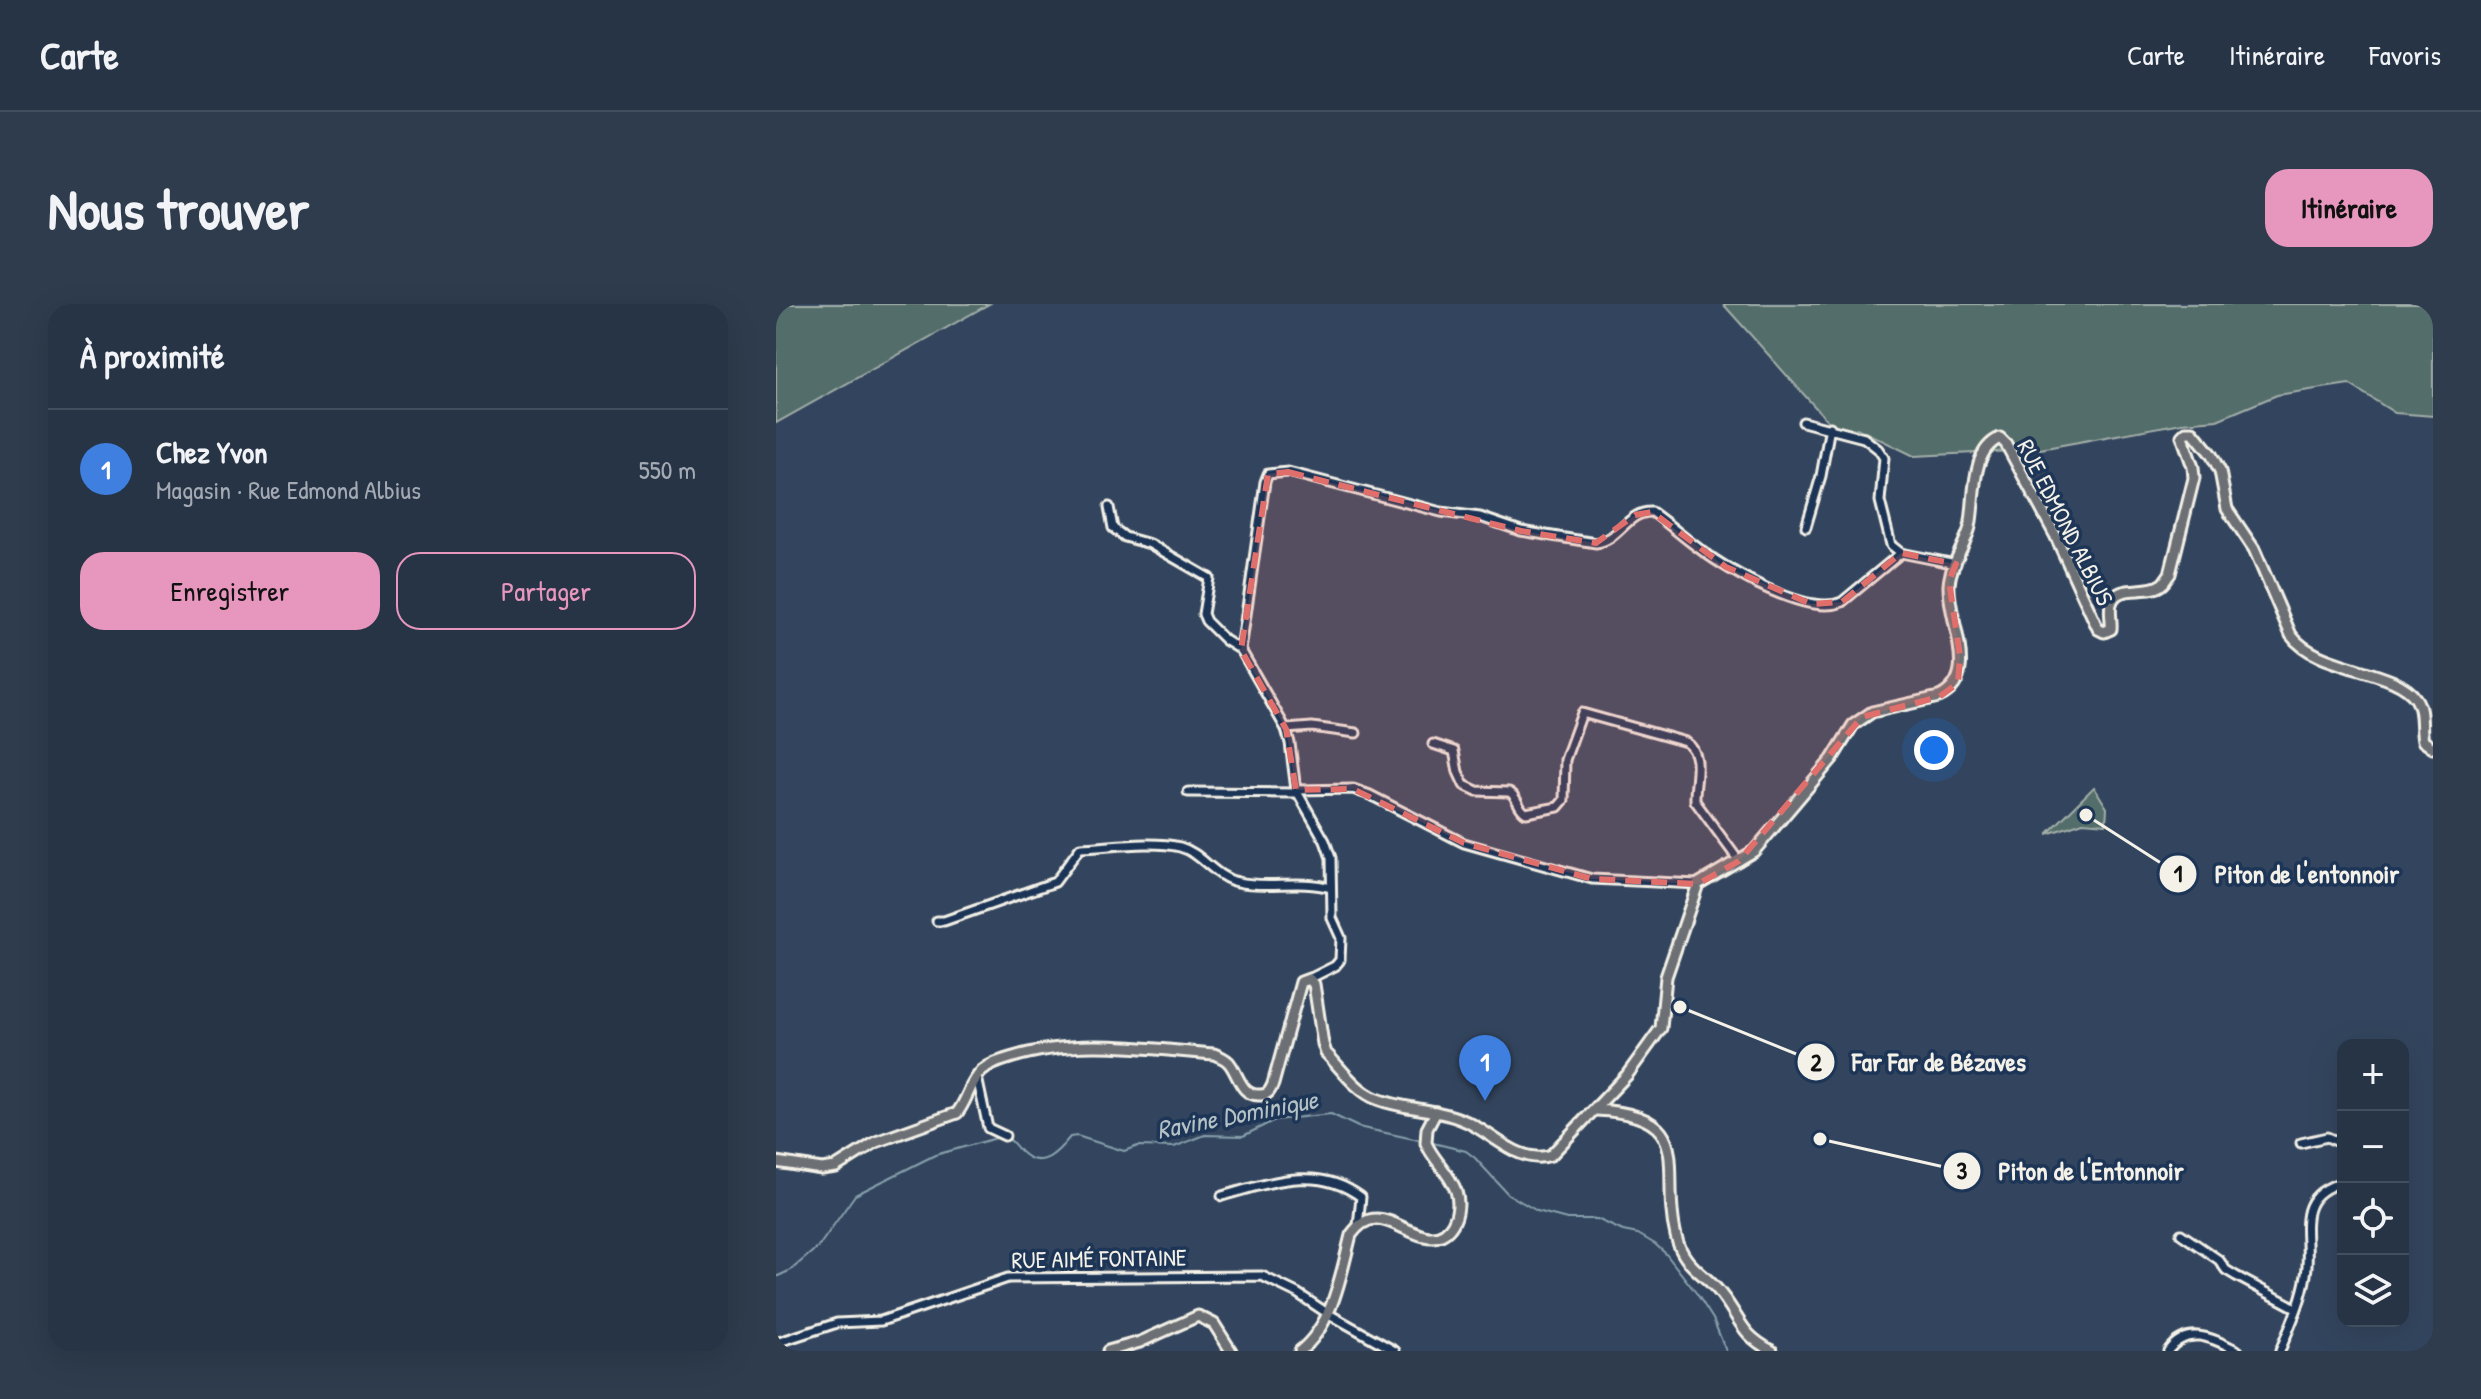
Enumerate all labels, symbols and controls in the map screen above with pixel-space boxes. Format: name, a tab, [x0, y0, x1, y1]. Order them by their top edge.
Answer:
text: Carte	[40, 29, 119, 81]
text: Carte	[2127, 36, 2185, 74]
text: Itinéraire	[2229, 36, 2325, 74]
text: Favoris	[2369, 36, 2441, 74]
button: Itinéraire	[2265, 169, 2433, 247]
text: Nous trouver	[48, 171, 309, 246]
text: À proximité	[80, 333, 225, 379]
text: Chez Yvon	[156, 432, 268, 472]
street label: RUE EDMOND ALBIUS	[2010, 434, 2122, 610]
text: 1	[101, 452, 111, 487]
text: 550 m	[639, 452, 696, 487]
text: Magasin · Rue Edmond Albius	[156, 472, 421, 507]
button: Enregistrer	[80, 552, 380, 630]
button: Partager	[396, 552, 696, 630]
your location	[1914, 730, 1954, 770]
callout: Piton de l'entonnoir	[2158, 849, 2415, 899]
text: Piton de l'entonnoir	[2215, 856, 2400, 891]
text: 1	[2174, 857, 2183, 889]
pin: 1	[1459, 1035, 1511, 1101]
callout: Far Far de Bézaves	[1796, 1037, 2042, 1087]
map controls	[2337, 1039, 2409, 1327]
button: +	[2337, 1039, 2409, 1111]
text: Far Far de Bézaves	[1851, 1044, 2026, 1079]
text: 2	[1810, 1046, 1822, 1078]
water label: Ravine Dominique	[1154, 1081, 1322, 1148]
button: −	[2337, 1111, 2409, 1183]
callout: Piton de l'Entonnoir	[1942, 1146, 2200, 1196]
text: Piton de l'Entonnoir	[1998, 1153, 2185, 1188]
text: 3	[1957, 1154, 1968, 1186]
button: locate	[2337, 1183, 2409, 1255]
street label: RUE AIMÉ FONTAINE	[1011, 1240, 1187, 1276]
button: layers	[2337, 1255, 2409, 1327]

